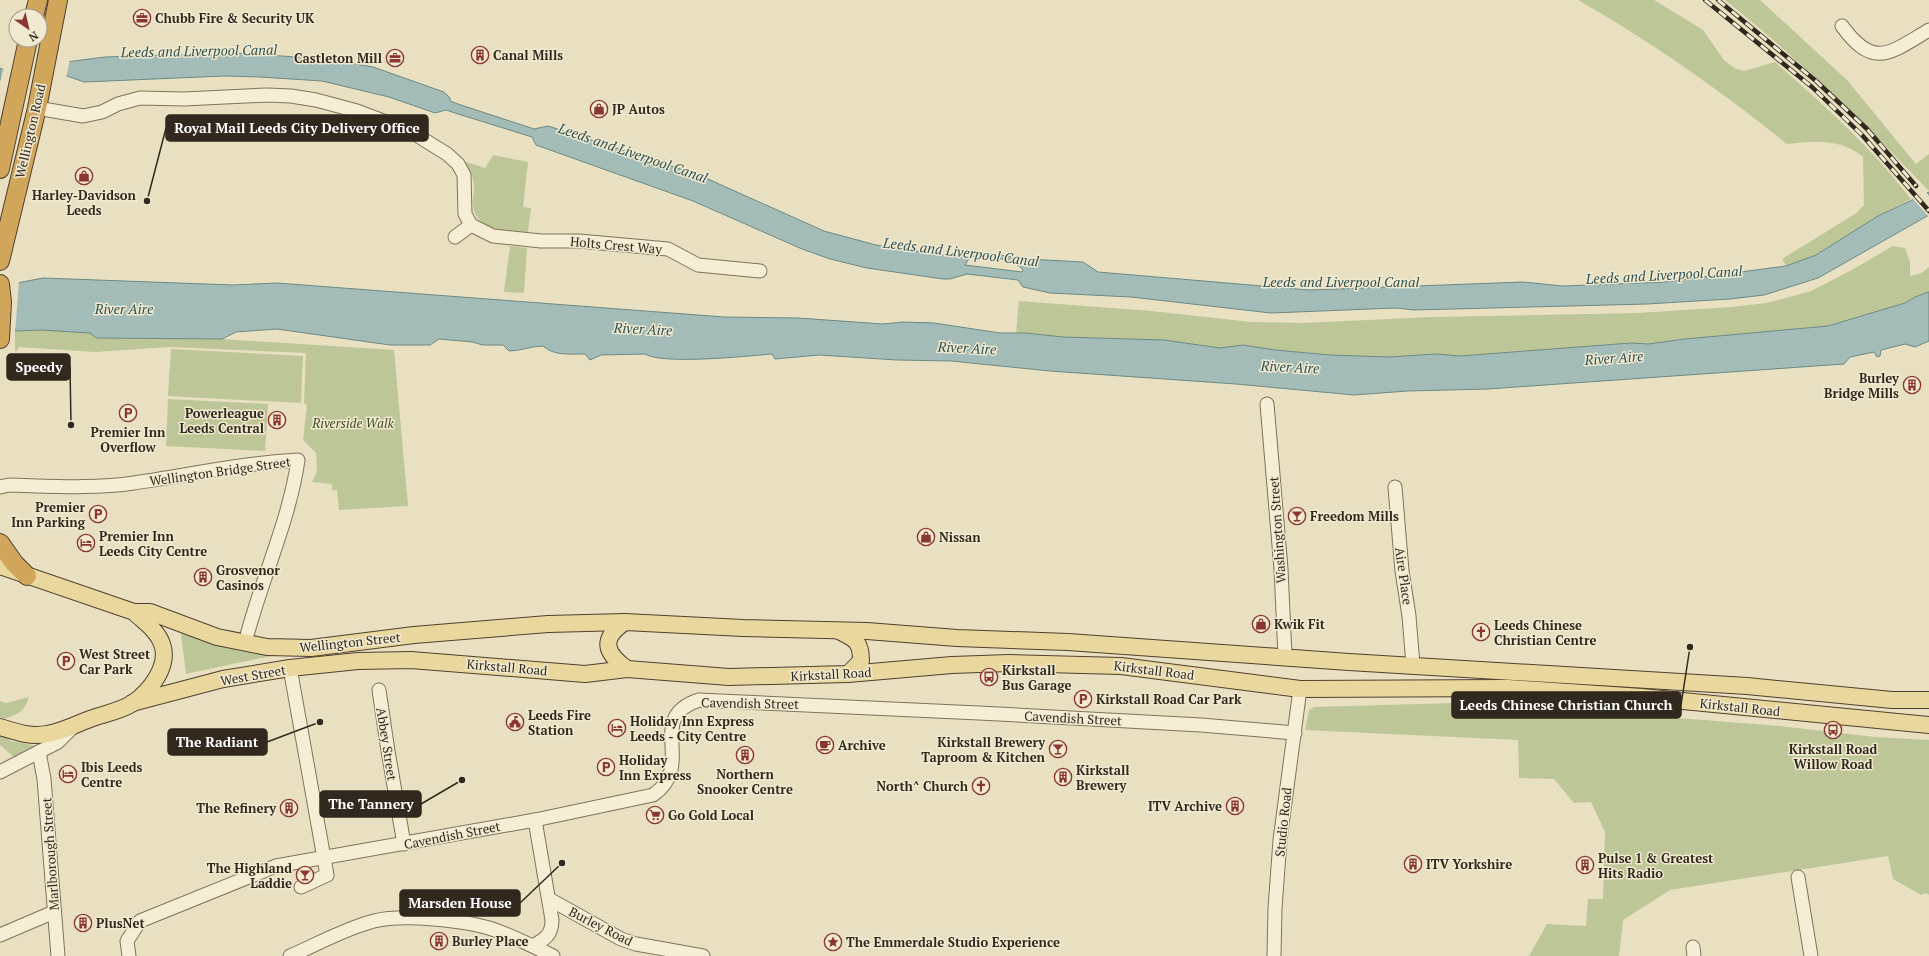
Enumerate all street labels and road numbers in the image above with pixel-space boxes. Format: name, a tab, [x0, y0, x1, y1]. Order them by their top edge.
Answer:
street label: Wellington Road	[10, 82, 50, 180]
street label: Holts Crest Way	[569, 232, 663, 258]
street label: Wellington Bridge Street	[148, 452, 292, 490]
street label: Washington Street	[1264, 476, 1290, 584]
street label: Aire Place	[1391, 546, 1417, 606]
street label: Wellington Street	[298, 628, 402, 656]
street label: Kirkstall Road	[466, 655, 548, 679]
street label: Kirkstall Road	[1113, 656, 1195, 684]
street label: West Street	[219, 660, 287, 690]
street label: Kirkstall Road	[790, 663, 872, 685]
street label: Cavendish Street	[701, 693, 799, 713]
street label: Kirkstall Road	[1699, 694, 1781, 720]
street label: Abbey Street	[372, 706, 402, 782]
street label: Cavendish Street	[1024, 706, 1122, 730]
street label: Studio Road	[1270, 786, 1296, 858]
street label: Marlborough Street	[37, 797, 63, 911]
street label: Cavendish Street	[402, 817, 502, 853]
street label: Burley Road	[566, 902, 636, 950]

